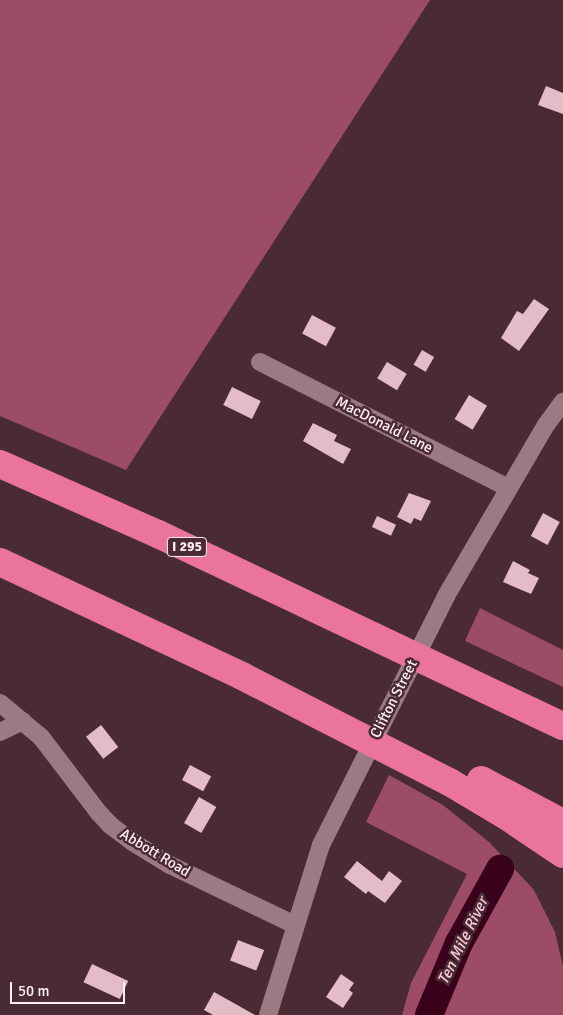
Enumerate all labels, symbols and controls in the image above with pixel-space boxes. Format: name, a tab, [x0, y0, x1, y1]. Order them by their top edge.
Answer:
street label: MacDonald Lane	[332, 393, 436, 457]
road number: I 295	[166, 536, 208, 558]
street label: Clifton Street	[367, 657, 421, 741]
street label: Abbott Road	[117, 825, 193, 881]
water label: Ten Mile River	[434, 894, 492, 988]
scale bar	[12, 972, 128, 1004]
text: 50 m	[18, 982, 49, 1000]

